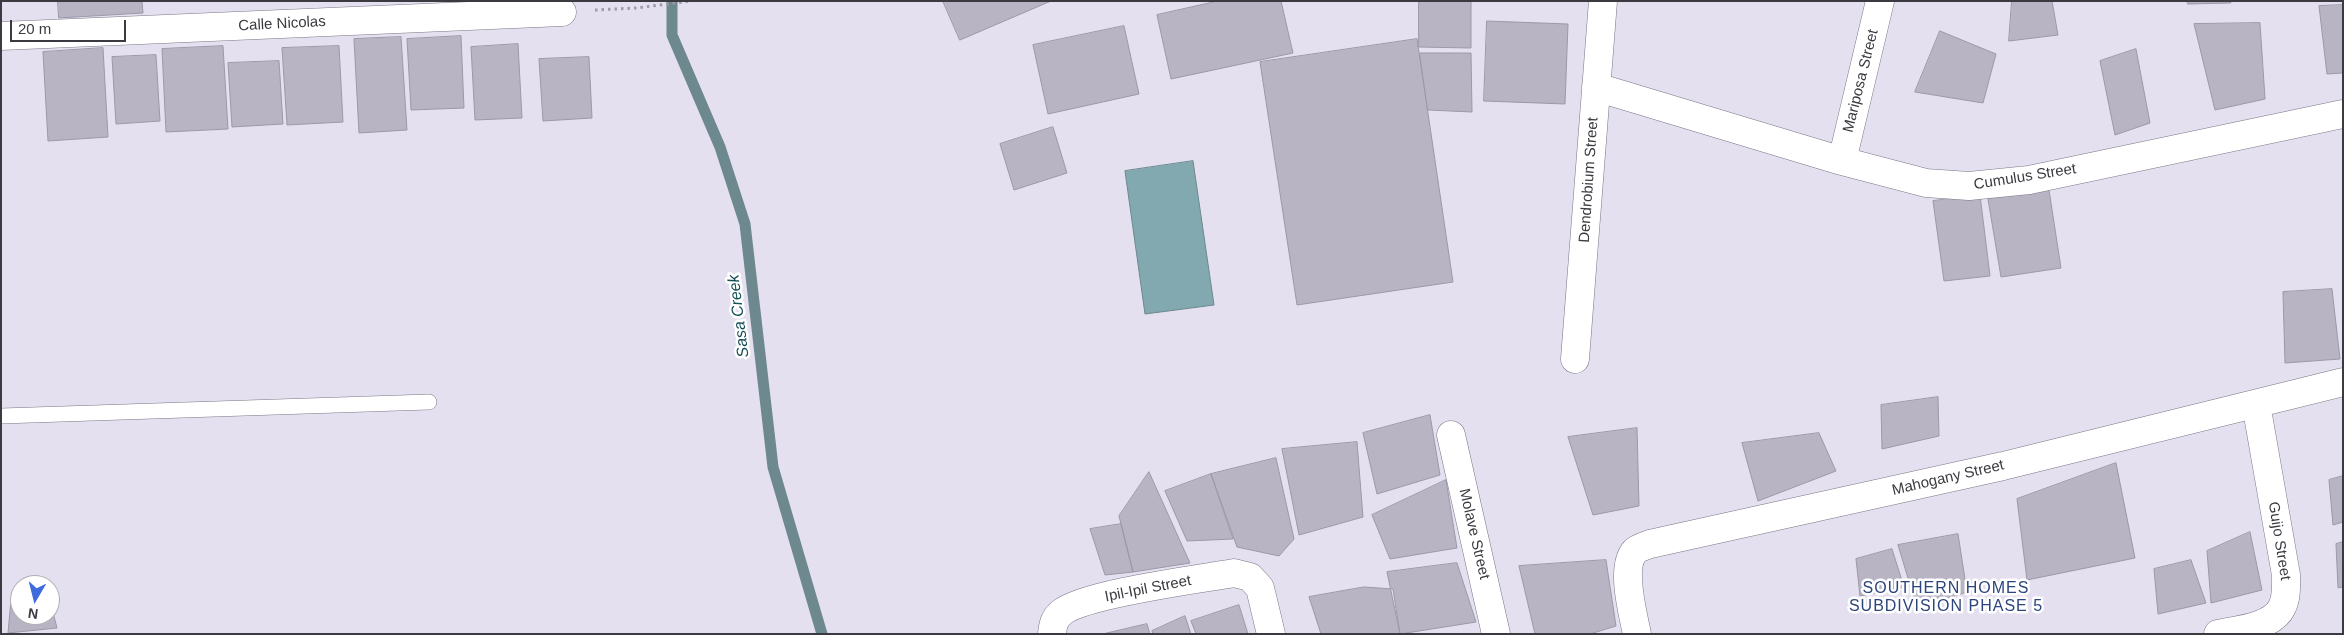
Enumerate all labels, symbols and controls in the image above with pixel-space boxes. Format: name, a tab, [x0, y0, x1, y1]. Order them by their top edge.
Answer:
scale bar	[12, 10, 129, 42]
street label: Calle Nicolas	[238, 13, 326, 35]
text: 20 m	[18, 20, 51, 37]
street label: Mariposa Street	[1839, 27, 1883, 135]
street label: Dendrobium Street	[1576, 117, 1602, 243]
street label: Cumulus Street	[1973, 160, 2077, 194]
water label: Sasa Creek	[724, 273, 754, 359]
street label: Mahogany Street	[1890, 456, 2006, 500]
street label: Molave Street	[1455, 487, 1493, 581]
street label: Guijo Street	[2264, 500, 2294, 582]
street label: Ipil-Ipil Street	[1103, 572, 1193, 606]
north arrow	[10, 575, 60, 625]
district label: SOUTHERN HOMES SUBDIVISION PHASE 5	[1847, 579, 2045, 617]
text: N	[27, 605, 39, 622]

